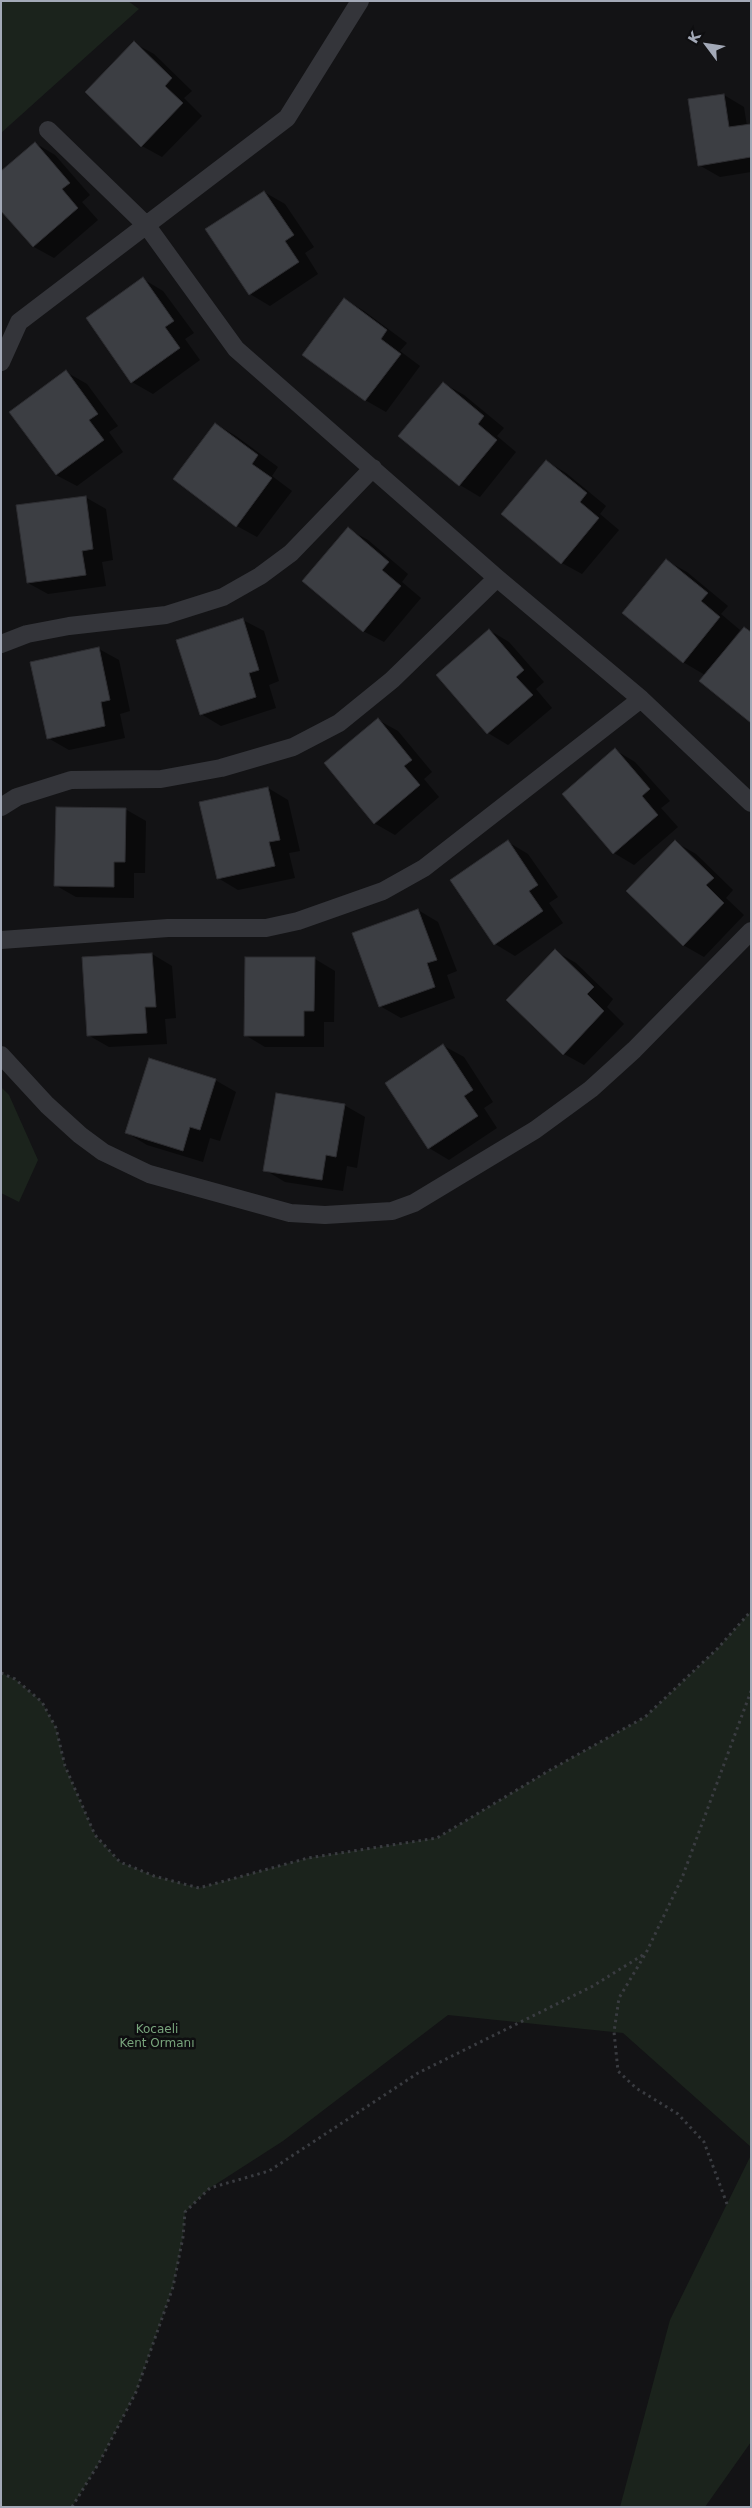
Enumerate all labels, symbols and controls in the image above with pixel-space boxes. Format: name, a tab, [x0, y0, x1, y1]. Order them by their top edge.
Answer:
north arrow	[682, 20, 732, 70]
text: K	[684, 29, 704, 46]
park label: Kocaeli Kent Ormanı	[120, 2023, 194, 2051]

